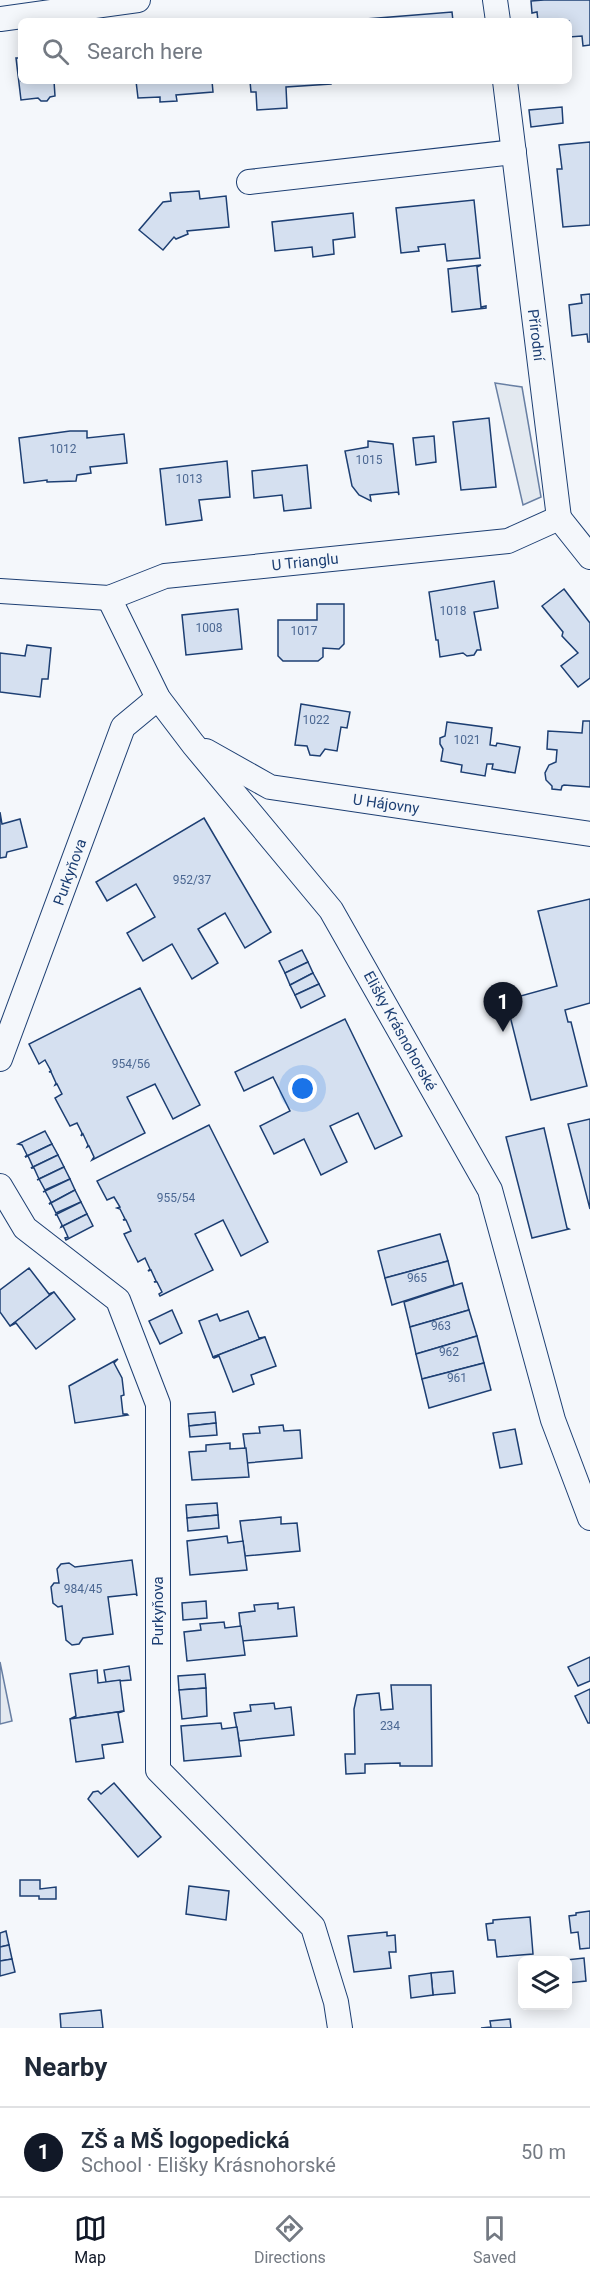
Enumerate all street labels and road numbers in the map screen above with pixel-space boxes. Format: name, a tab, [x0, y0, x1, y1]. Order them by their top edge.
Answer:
street label: Přírodní	[524, 308, 548, 363]
street label: U Trianglu	[271, 550, 339, 574]
street label: U Hájovny	[352, 790, 420, 818]
street label: Purkyňova	[50, 836, 90, 908]
street label: Elišky Krásnohorské	[360, 968, 440, 1094]
street label: Purkyňova	[149, 1576, 167, 1646]

